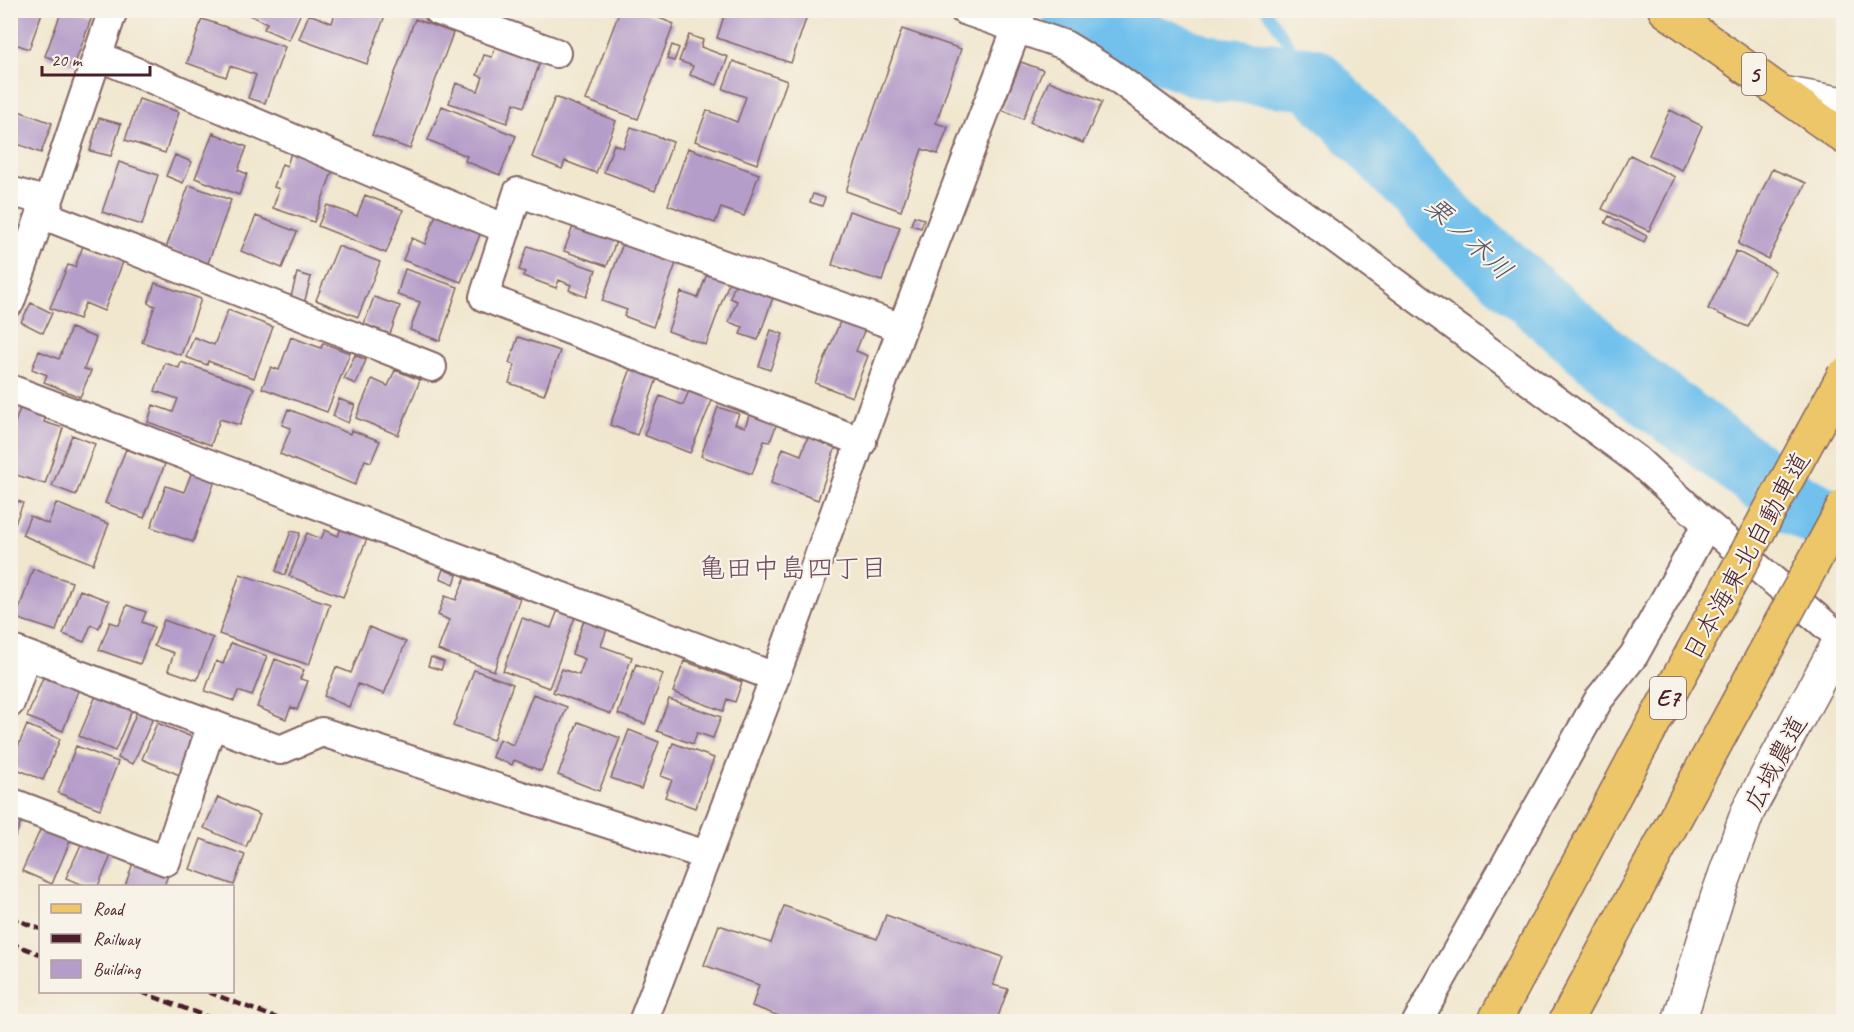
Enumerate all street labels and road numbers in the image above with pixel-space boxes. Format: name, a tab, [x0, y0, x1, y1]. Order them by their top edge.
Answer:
road number: 5	[1742, 53, 1766, 95]
street label: 日本海東北自動車道	[1675, 446, 1818, 667]
road number: E7	[1650, 677, 1686, 719]
street label: 広域農道	[1736, 710, 1814, 817]

